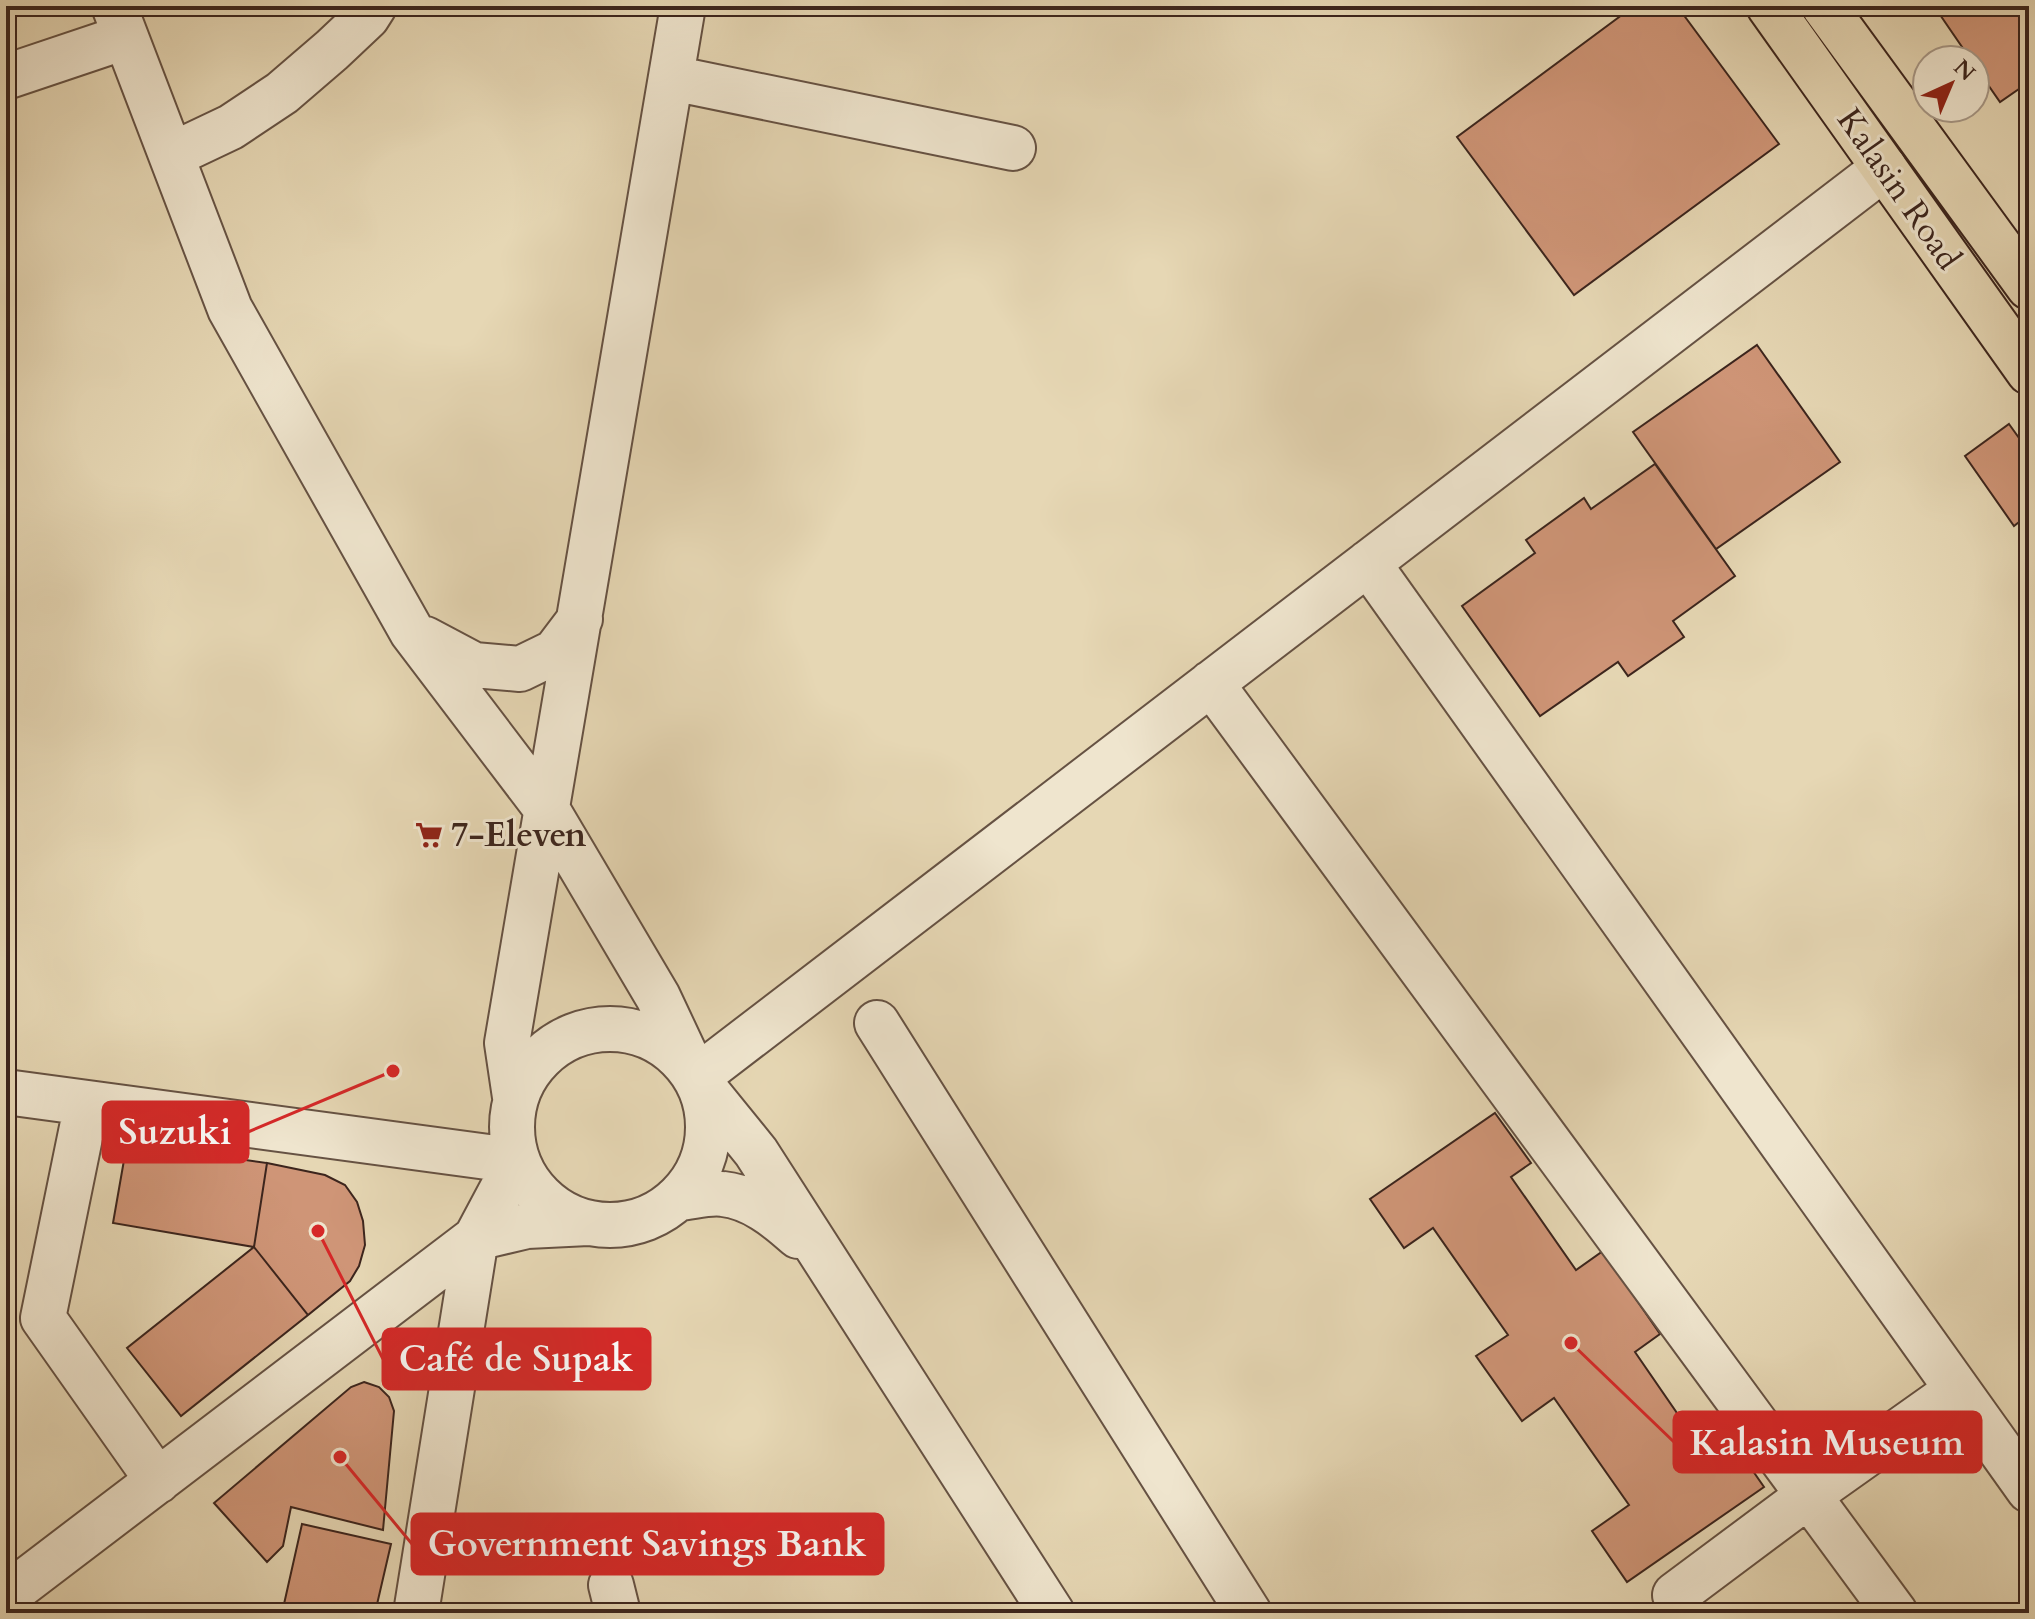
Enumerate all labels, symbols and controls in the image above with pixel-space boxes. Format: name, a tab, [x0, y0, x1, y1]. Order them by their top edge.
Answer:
north arrow	[1911, 44, 1991, 124]
text: N	[1947, 53, 1981, 88]
street label: Kalasin Road	[1826, 99, 1972, 279]
place label: 7-Eleven	[451, 812, 586, 858]
supermarket icon: 7-Eleven	[414, 820, 444, 850]
callout: Suzuki	[103, 1102, 248, 1162]
text: Suzuki	[119, 1108, 231, 1157]
callout: Café de Supak	[383, 1329, 650, 1389]
text: Café de Supak	[399, 1335, 634, 1384]
callout: Kalasin Museum	[1674, 1412, 1981, 1472]
text: Kalasin Museum	[1690, 1419, 1965, 1468]
callout: Government Savings Bank	[412, 1514, 883, 1574]
text: Government Savings Bank	[428, 1520, 867, 1569]

